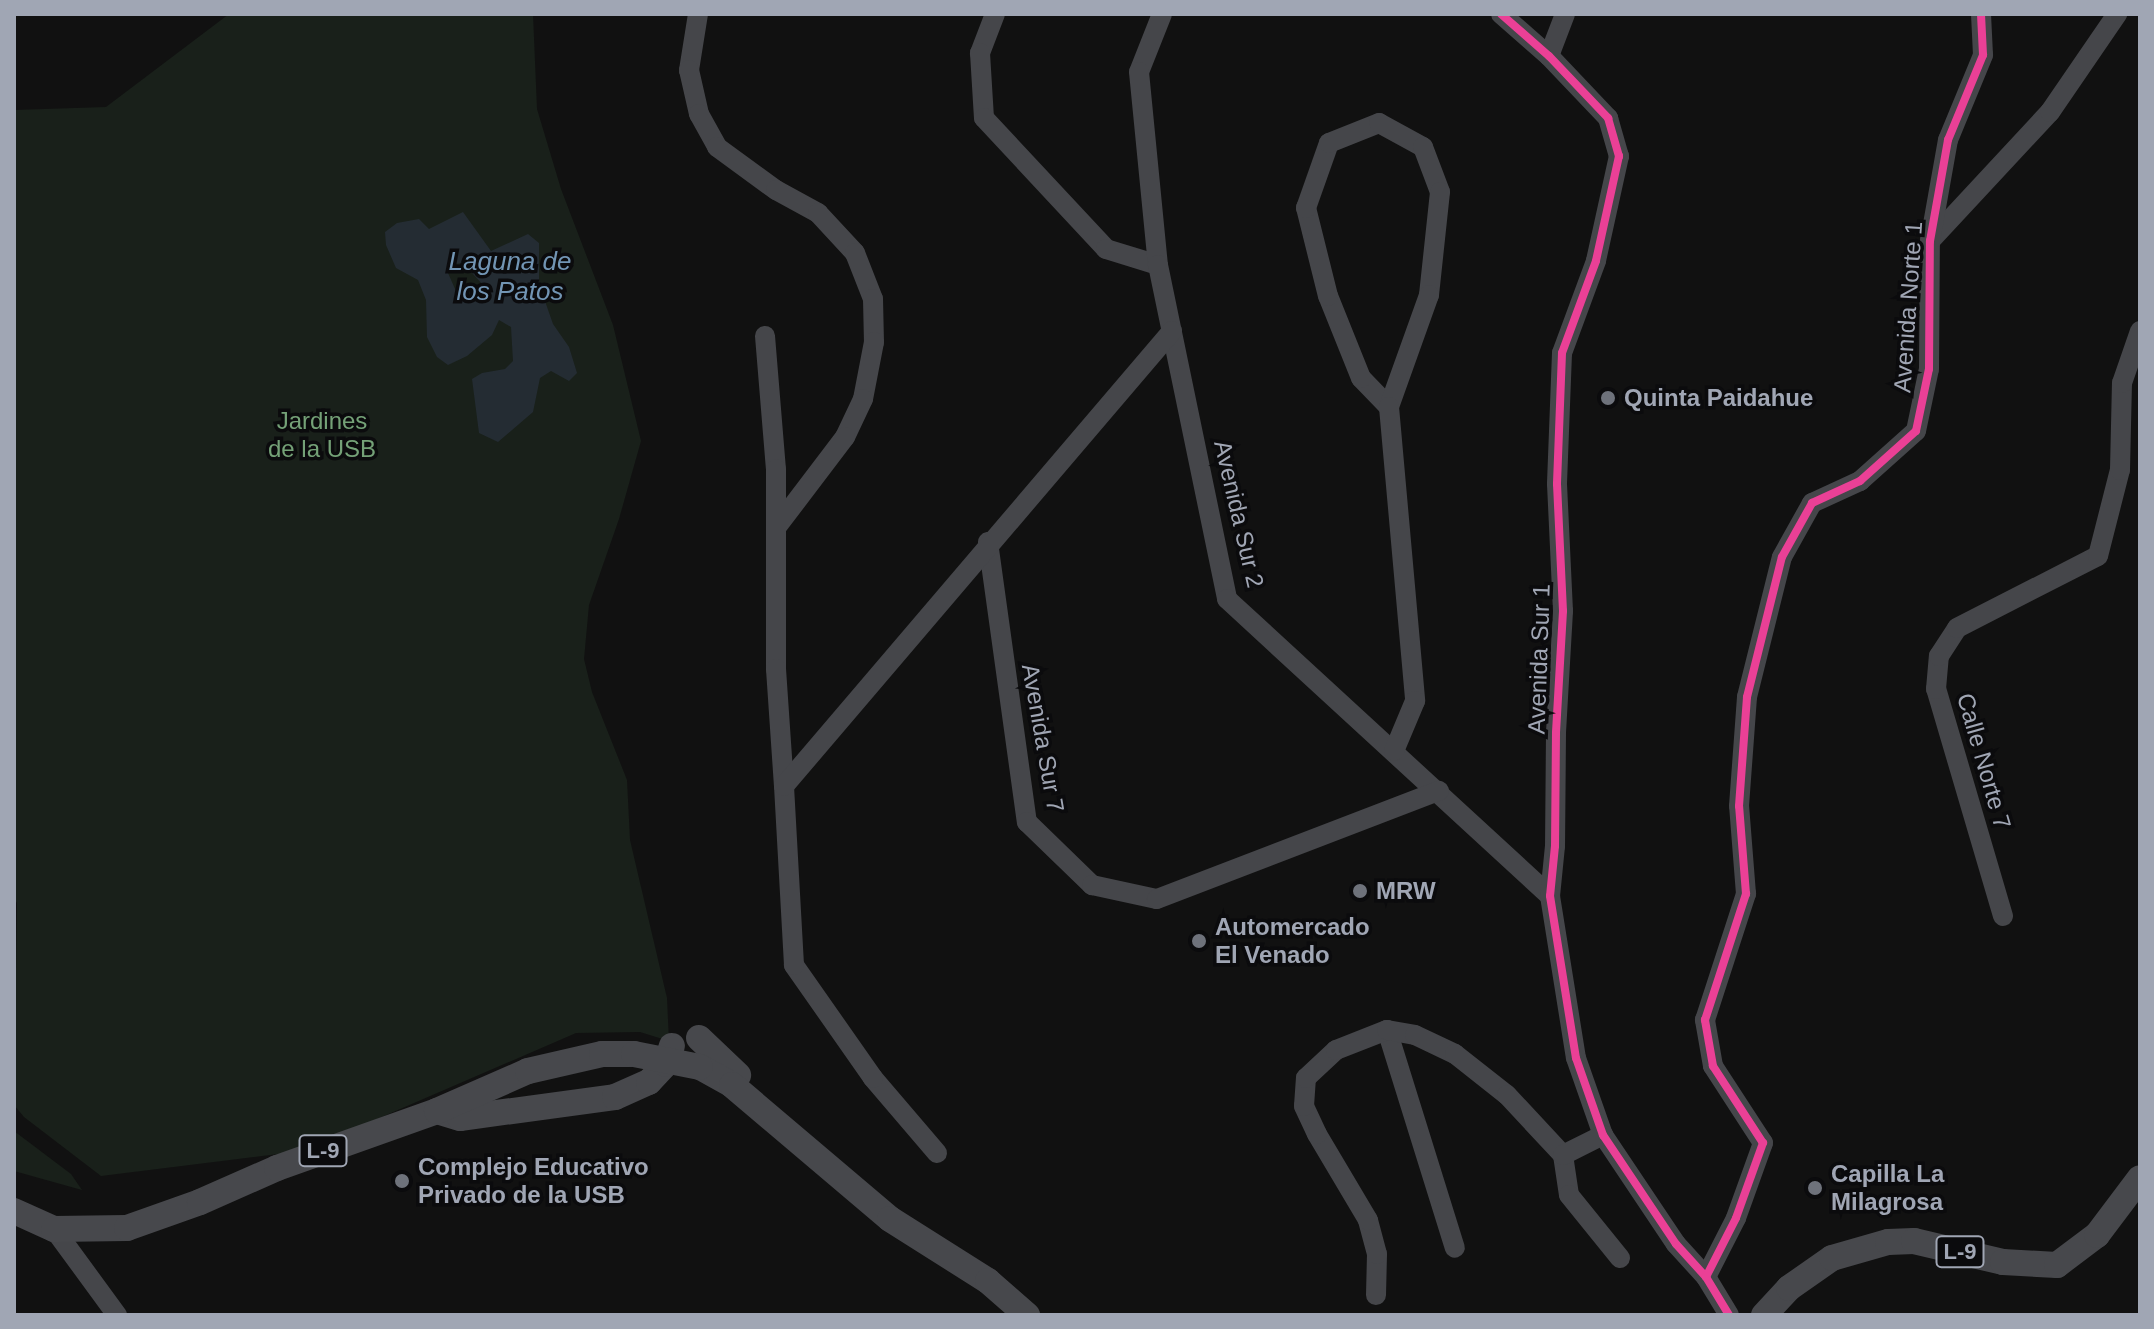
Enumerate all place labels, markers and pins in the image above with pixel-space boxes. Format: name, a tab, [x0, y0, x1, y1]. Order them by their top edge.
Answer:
place label: Quinta Paidahue	[1624, 384, 1813, 412]
marker: Quinta Paidahue	[1599, 389, 1617, 407]
place label: MRW	[1376, 877, 1436, 905]
marker: MRW	[1351, 882, 1369, 900]
place label: Automercado El Venado	[1215, 913, 1370, 969]
marker: Automercado El Venado	[1190, 932, 1208, 950]
place label: Complejo Educativo Privado de la USB	[418, 1153, 649, 1209]
place label: Capilla La Milagrosa	[1831, 1160, 1944, 1216]
marker: Complejo Educativo Privado de la USB	[393, 1172, 411, 1190]
marker: Capilla La Milagrosa	[1806, 1179, 1824, 1197]

